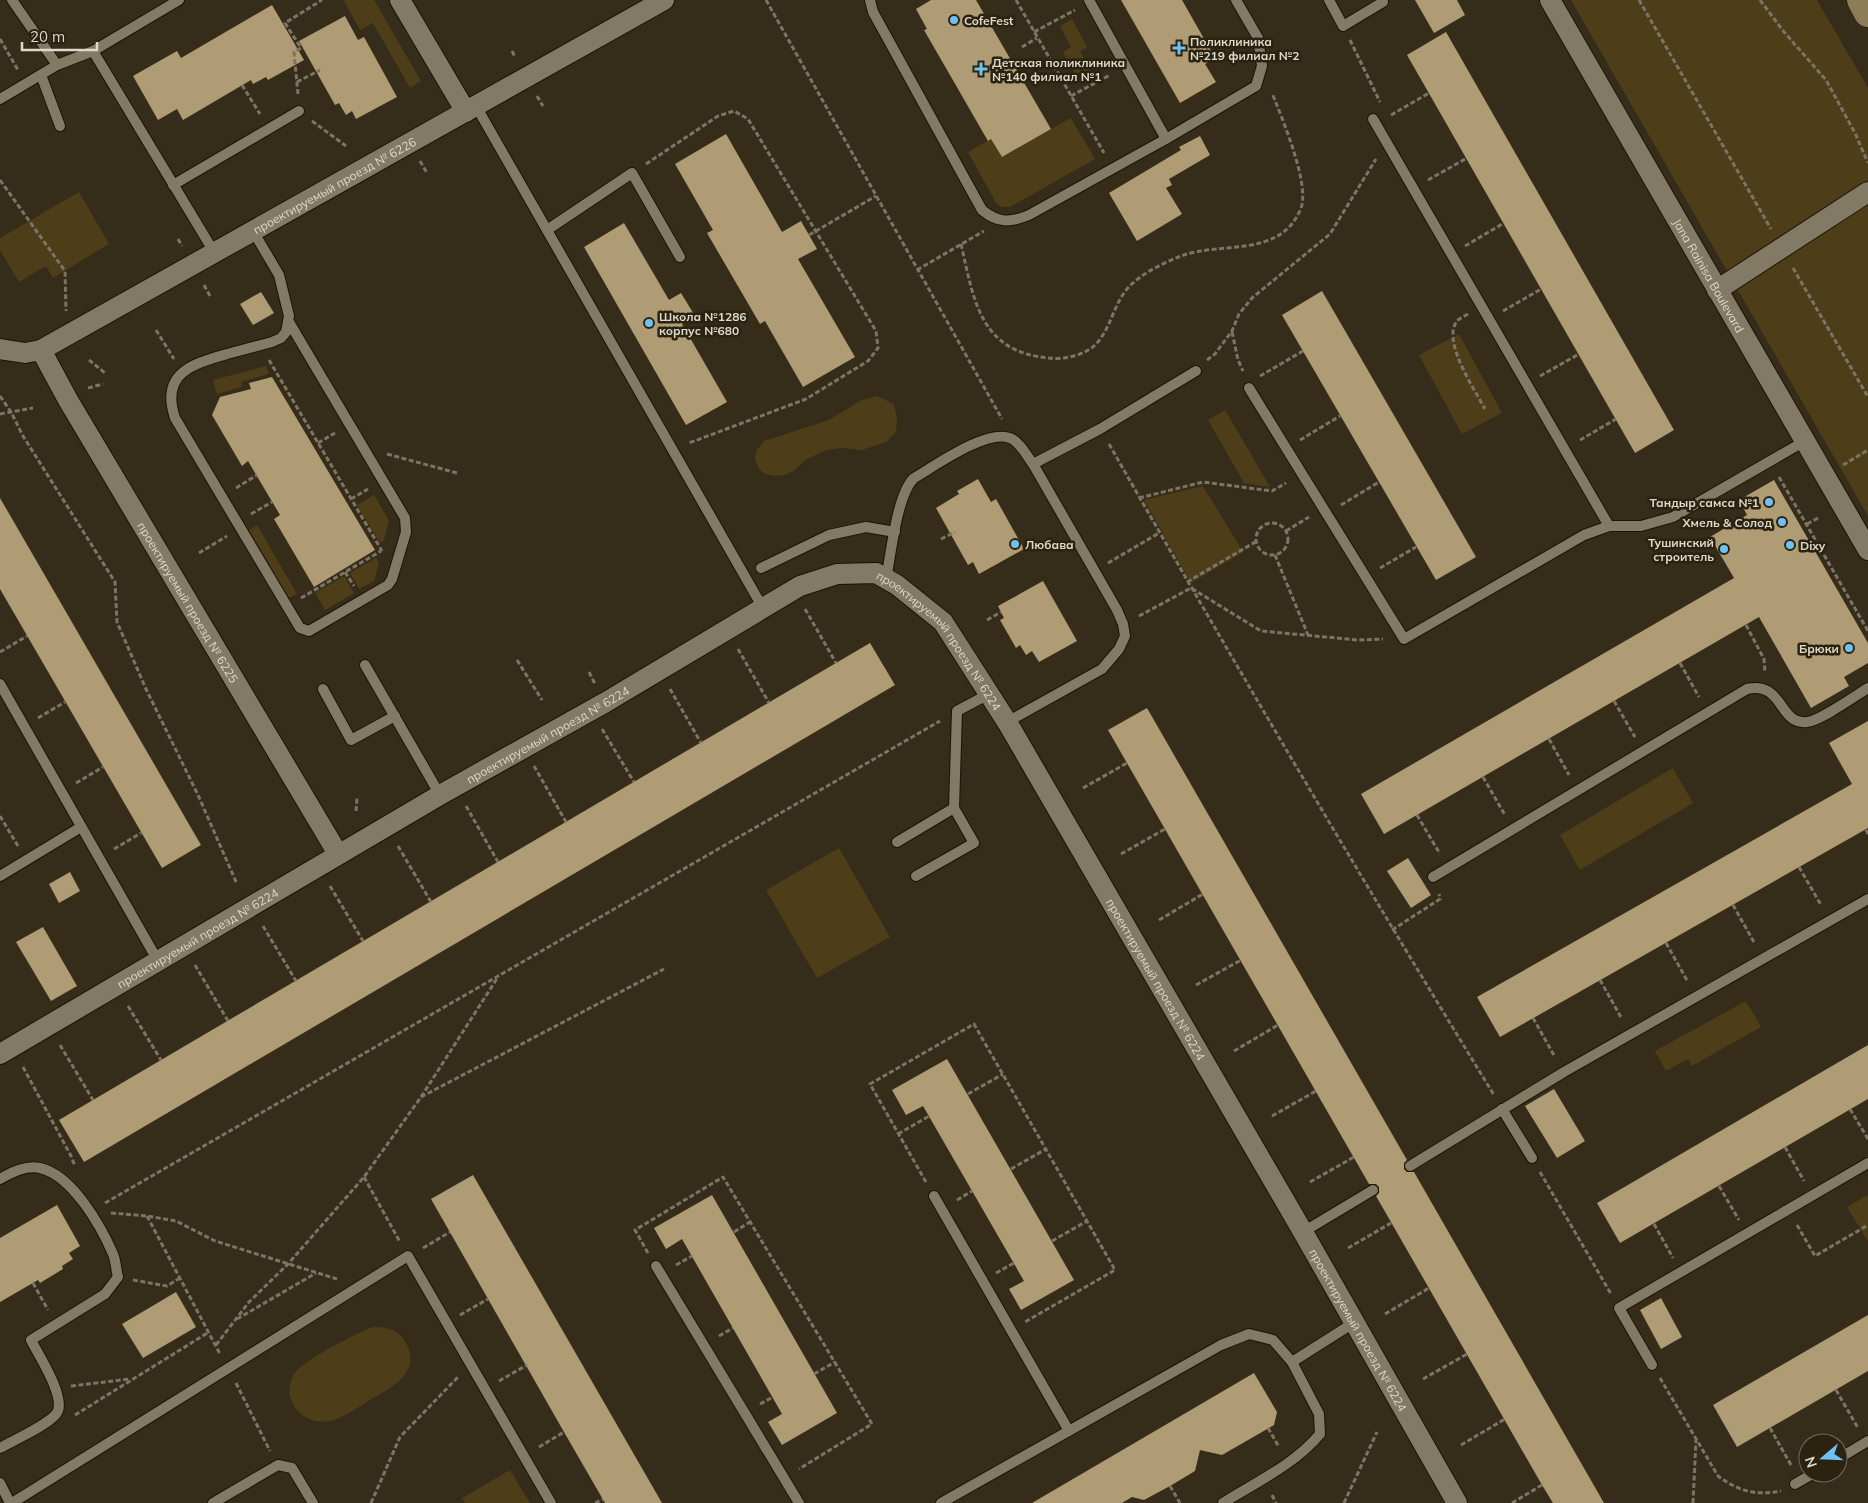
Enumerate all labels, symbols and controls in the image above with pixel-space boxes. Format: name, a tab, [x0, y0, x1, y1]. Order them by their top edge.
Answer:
place label: CofeFest	[964, 13, 1014, 28]
marker: CofeFest	[948, 14, 960, 26]
scale bar	[22, 20, 98, 52]
text: 20 m	[30, 27, 65, 46]
place label: Поликлиника №219 филиал №2	[1190, 34, 1299, 63]
marker: Поликлиника №219 филиал №2	[1172, 41, 1186, 55]
place label: Детская поликлиника №140 филиал №1	[992, 55, 1125, 84]
marker: Детская поликлиника №140 филиал №1	[974, 62, 988, 76]
street label: проектируемый проезд № 6226	[250, 133, 418, 237]
street label: Jana Rainisa Boulevard	[1670, 216, 1748, 335]
place label: Школа №1286 корпус №680	[659, 309, 747, 338]
marker: Школа №1286 корпус №680	[643, 317, 655, 329]
place label: Тандыр самса №1	[1650, 495, 1759, 510]
marker: Тандыр самса №1	[1763, 496, 1775, 508]
place label: Хмель & Солод	[1681, 515, 1772, 530]
marker: Хмель & Солод	[1776, 516, 1788, 528]
street label: проектируемый проезд № 6225	[135, 519, 242, 685]
place label: Тушинский строитель	[1648, 535, 1714, 564]
place label: Любава	[1025, 537, 1074, 552]
marker: Любава	[1009, 538, 1021, 550]
place label: Dixy	[1800, 538, 1826, 553]
marker: Dixy	[1784, 539, 1796, 551]
marker: Тушинский строитель	[1718, 543, 1730, 555]
street label: проектируемый проезд № 6224	[874, 567, 1005, 713]
place label: Брюки	[1799, 641, 1839, 656]
marker: Брюки	[1843, 642, 1855, 654]
street label: проектируемый проезд № 6224	[464, 683, 632, 786]
street label: проектируемый проезд № 6224	[114, 885, 281, 991]
street label: проектируемый проезд № 6224	[1103, 896, 1209, 1063]
street label: проектируемый проезд № 6224	[1307, 1246, 1411, 1414]
north arrow	[1798, 1433, 1848, 1483]
text: N	[1800, 1454, 1821, 1470]

